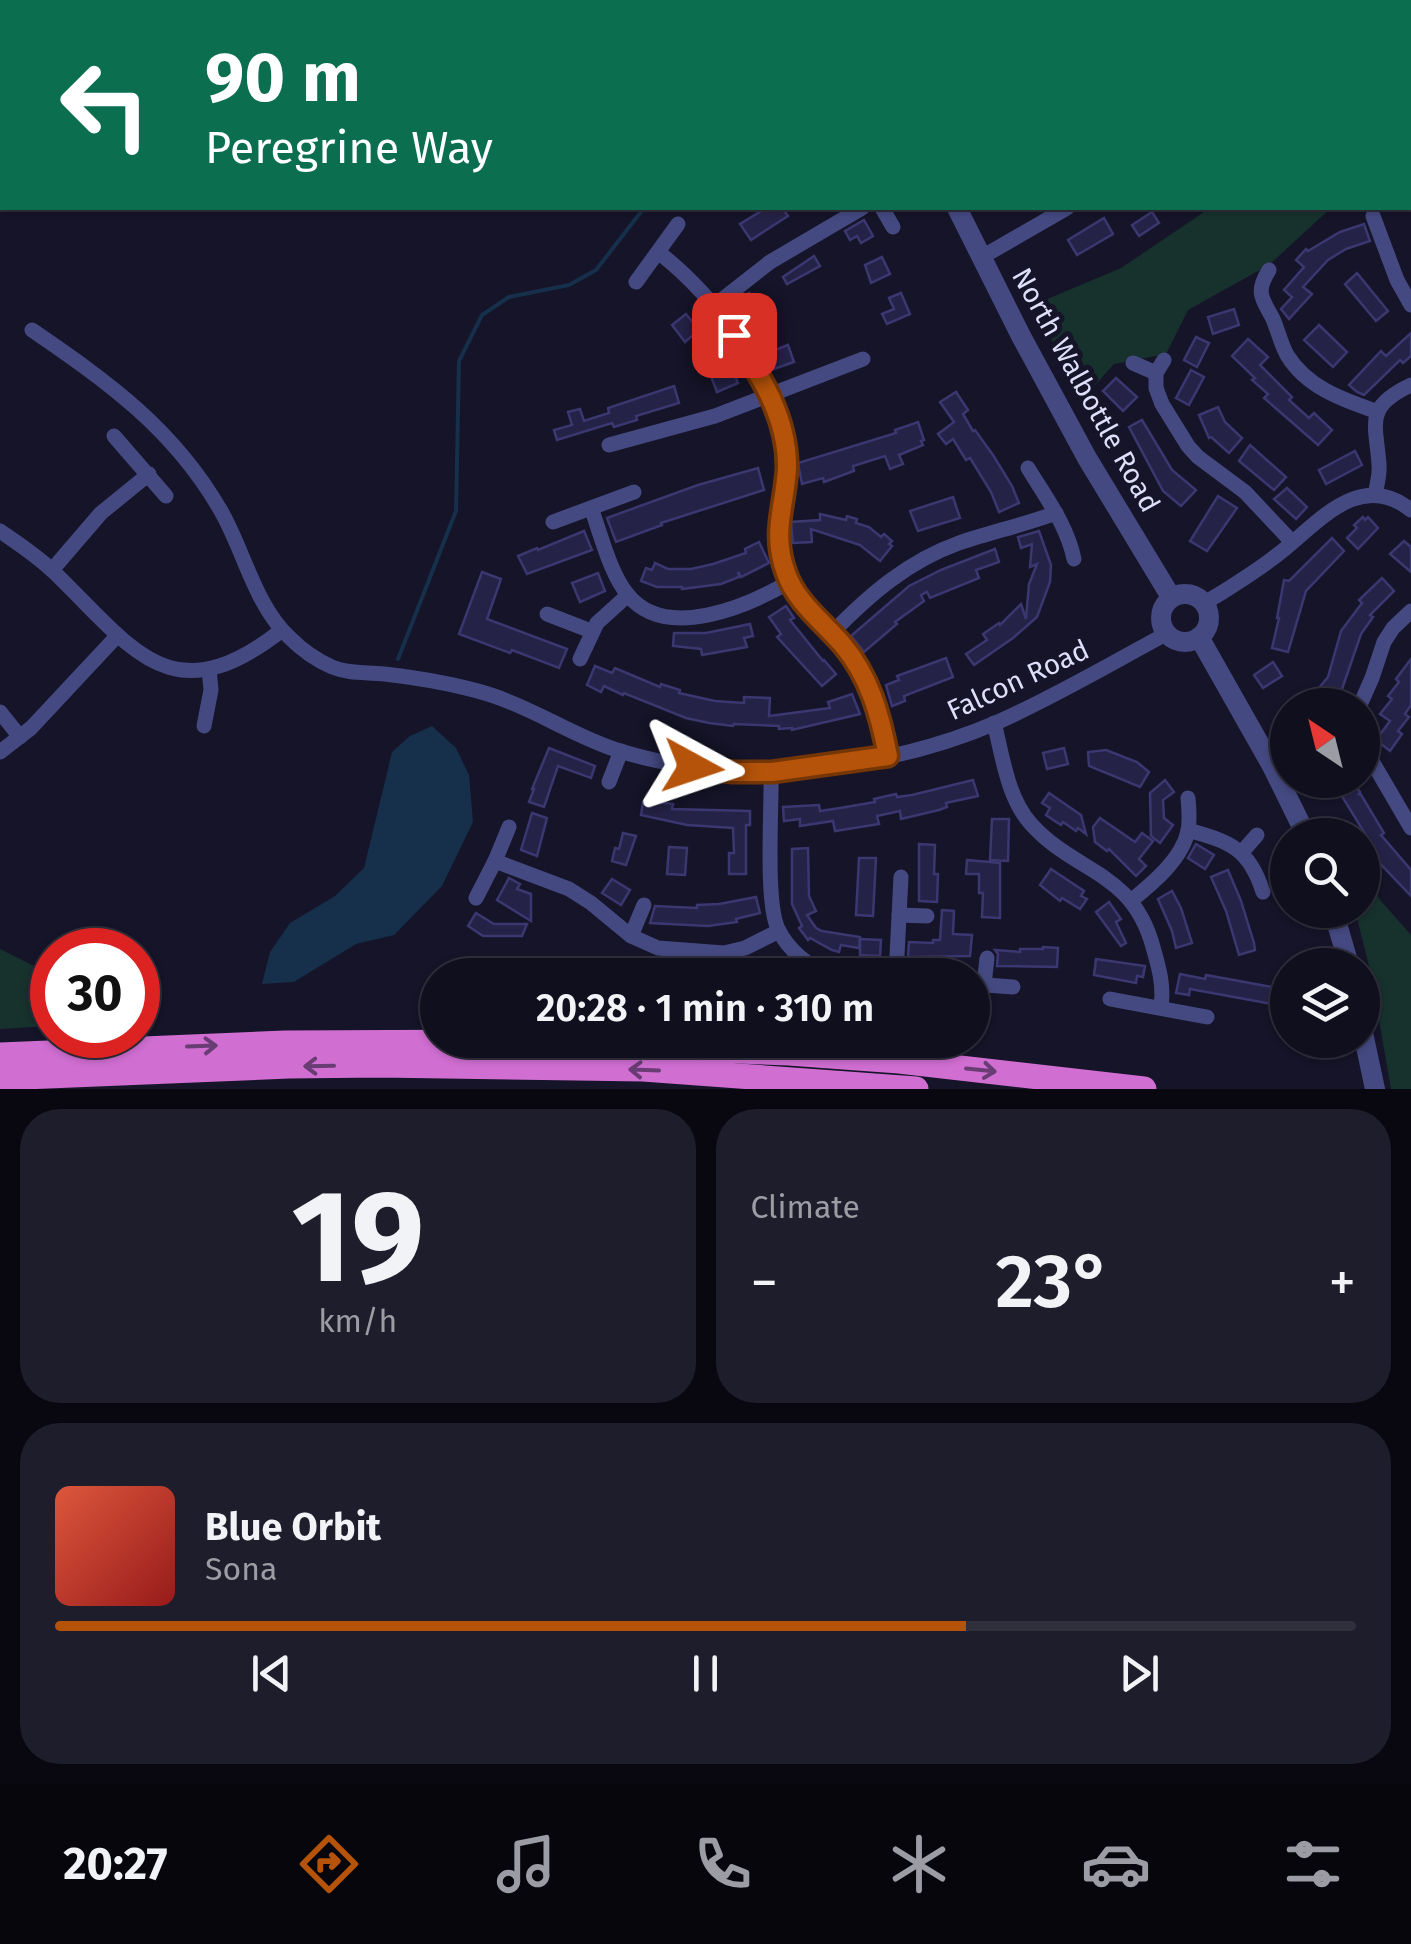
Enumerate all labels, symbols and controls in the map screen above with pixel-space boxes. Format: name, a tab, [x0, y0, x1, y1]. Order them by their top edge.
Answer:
text: 90 m	[205, 36, 361, 120]
icon: left	[40, 40, 170, 170]
text: Peregrine Way	[205, 121, 493, 175]
street label: North Walbottle Road	[1005, 262, 1167, 518]
pin	[692, 293, 777, 378]
icon: arrive	[707, 308, 762, 363]
street label: Falcon Road	[942, 633, 1094, 727]
north arrow	[1270, 688, 1380, 798]
map controls	[1270, 688, 1380, 1058]
position arrow	[641, 715, 745, 819]
button: search	[1270, 818, 1380, 928]
speed limit sign: 30	[30, 928, 160, 1058]
button: layers	[1270, 948, 1380, 1058]
text: 20:28 · 1 min · 310 m	[536, 985, 874, 1031]
one-way arrow	[186, 1036, 218, 1055]
one-way arrow	[304, 1056, 336, 1076]
one-way arrow	[629, 1060, 661, 1079]
one-way arrow	[965, 1061, 997, 1080]
text: 19	[291, 1159, 424, 1315]
text: Climate	[751, 1188, 860, 1226]
text: 23°	[995, 1237, 1111, 1327]
text: −	[751, 1250, 778, 1316]
text: +	[1329, 1250, 1356, 1316]
text: km/h	[318, 1302, 397, 1340]
text: Blue Orbit	[205, 1504, 381, 1550]
text: Sona	[205, 1550, 277, 1588]
icon: previous	[244, 1646, 299, 1701]
icon: pause	[678, 1646, 733, 1701]
icon: next	[1112, 1646, 1167, 1701]
icon: directions	[294, 1829, 364, 1899]
icon: music	[491, 1829, 561, 1899]
icon: phone	[688, 1829, 758, 1899]
icon: climate	[884, 1829, 954, 1899]
icon: car	[1081, 1829, 1151, 1899]
icon: filters	[1278, 1829, 1348, 1899]
text: 20:27	[63, 1837, 168, 1891]

